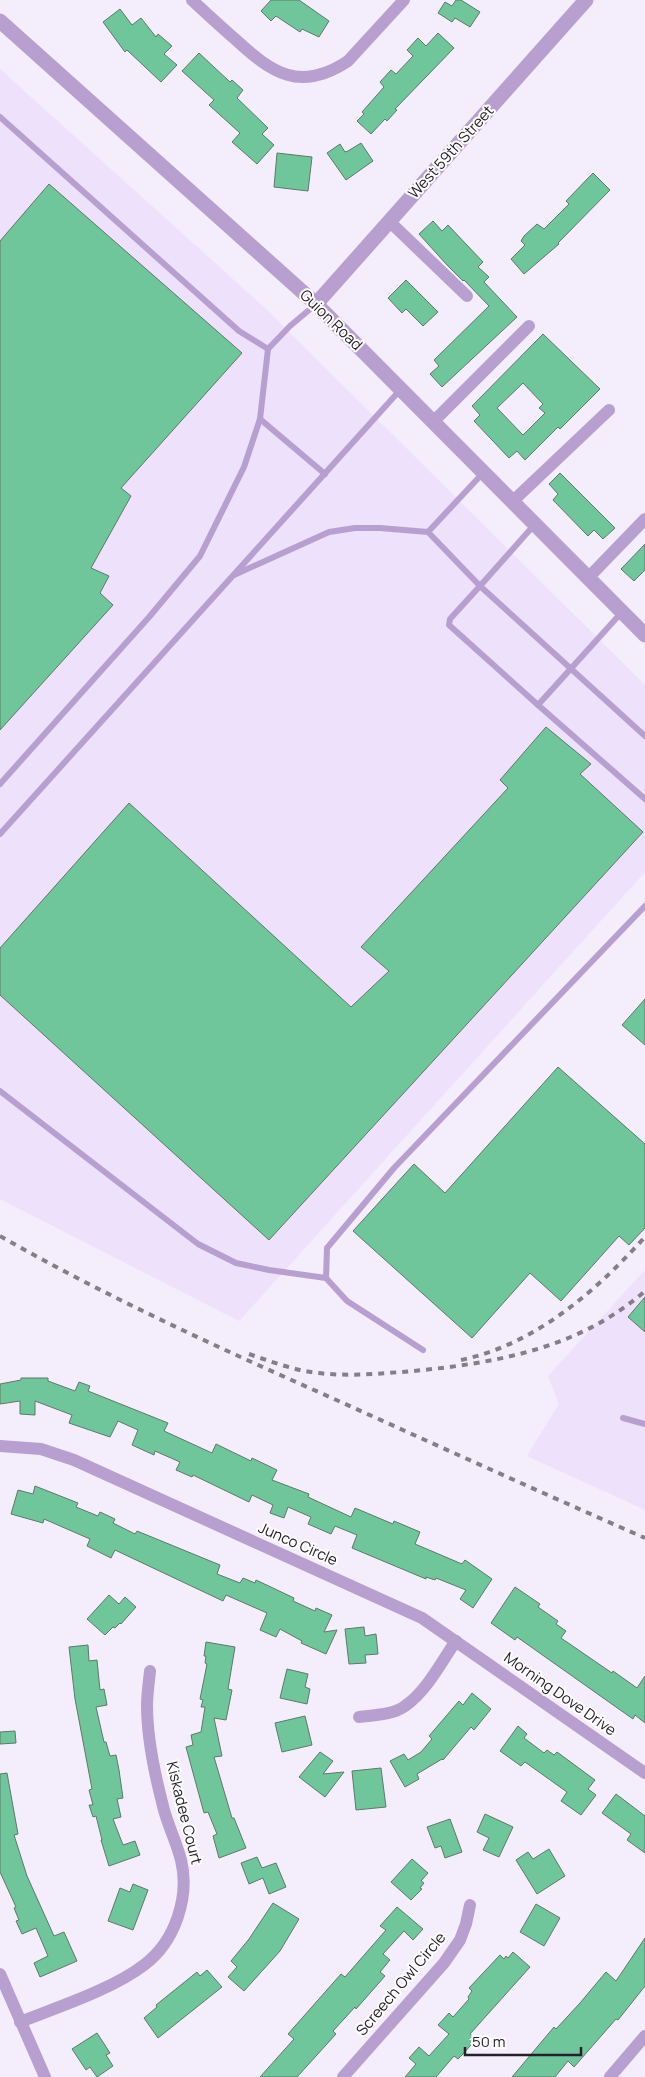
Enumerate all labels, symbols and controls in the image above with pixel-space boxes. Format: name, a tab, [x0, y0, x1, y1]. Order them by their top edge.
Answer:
street label: West 59th Street	[403, 101, 498, 203]
street label: Guion Road	[296, 285, 367, 355]
street label: Junco Circle	[255, 1517, 341, 1570]
street label: Morning Dove Drive	[500, 1647, 621, 1740]
street label: Kiskadee Court	[162, 1759, 207, 1867]
street label: Screech Owl Circle	[351, 1927, 450, 2040]
scale bar	[465, 2024, 581, 2056]
text: 50 m	[472, 2031, 506, 2052]

